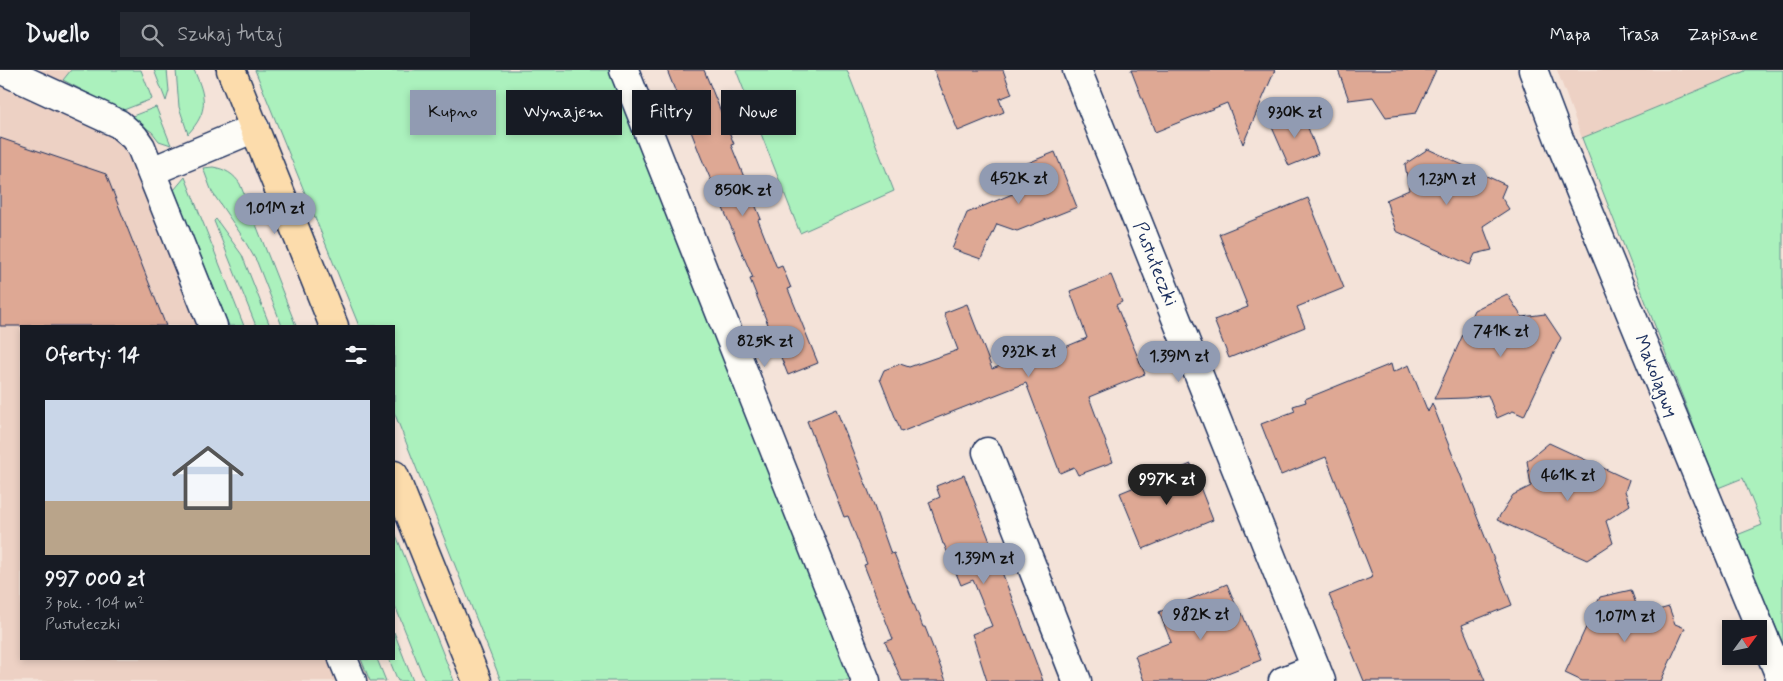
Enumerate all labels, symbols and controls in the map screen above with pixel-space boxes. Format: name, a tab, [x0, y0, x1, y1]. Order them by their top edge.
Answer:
search box	[120, 12, 470, 57]
text: Dwello	[25, 19, 90, 50]
icon: search	[138, 21, 166, 49]
text: Szukaj tutaj	[178, 22, 283, 47]
text: Mapa	[1550, 23, 1591, 47]
text: Trasa	[1619, 23, 1659, 47]
text: Zapisane	[1687, 23, 1758, 47]
chip: Kupno	[410, 90, 496, 135]
chip: Wynajem	[506, 90, 622, 135]
chip: Filtry	[632, 90, 711, 135]
chip: Nowe	[721, 90, 796, 135]
pin: 930K zł	[1249, 97, 1341, 139]
text: 930K zł	[1268, 102, 1322, 123]
pin: 452K zł	[973, 162, 1065, 205]
pin: 1.23M zł	[1395, 164, 1499, 206]
text: 452K zł	[990, 168, 1048, 189]
text: 1.23M zł	[1418, 169, 1476, 190]
pin: 850K zł	[697, 174, 789, 217]
text: 850K zł	[715, 180, 771, 201]
pin: 1.01M zł	[223, 192, 327, 235]
text: 1.01M zł	[246, 198, 304, 219]
street label: Pustułeczki	[1127, 218, 1183, 310]
pin: 741K zł	[1455, 316, 1547, 358]
text: 741K zł	[1473, 321, 1529, 342]
pin: 825K zł	[719, 326, 811, 368]
text: 825K zł	[737, 331, 793, 352]
street label: Makolągwy	[1627, 331, 1684, 421]
pin: 932K zł	[983, 336, 1075, 378]
pin: 1.39M zł	[1127, 340, 1231, 383]
text: Oferty: 14	[45, 341, 140, 369]
icon: filters	[342, 341, 370, 369]
text: 932K zł	[1002, 341, 1056, 362]
text: 1.39M zł	[1149, 346, 1209, 367]
icon: home	[163, 433, 253, 523]
pin: 461K zł	[1522, 460, 1614, 502]
pin: 997K zł	[1121, 464, 1213, 506]
text: 461K zł	[1541, 465, 1595, 486]
text: 997K zł	[1139, 469, 1195, 490]
pin: 1.39M zł	[932, 542, 1036, 585]
text: 1.39M zł	[954, 548, 1014, 569]
text: 997 000 zł	[45, 565, 145, 593]
text: 3 pok. · 104 m²	[45, 593, 144, 614]
pin: 982K zł	[1155, 598, 1247, 641]
pin: 1.07M zł	[1573, 600, 1677, 643]
text: 982K zł	[1173, 604, 1229, 625]
text: 1.07M zł	[1595, 606, 1655, 627]
text: Pustułeczki	[45, 614, 120, 635]
north arrow	[1722, 620, 1768, 665]
map controls	[1722, 620, 1767, 665]

